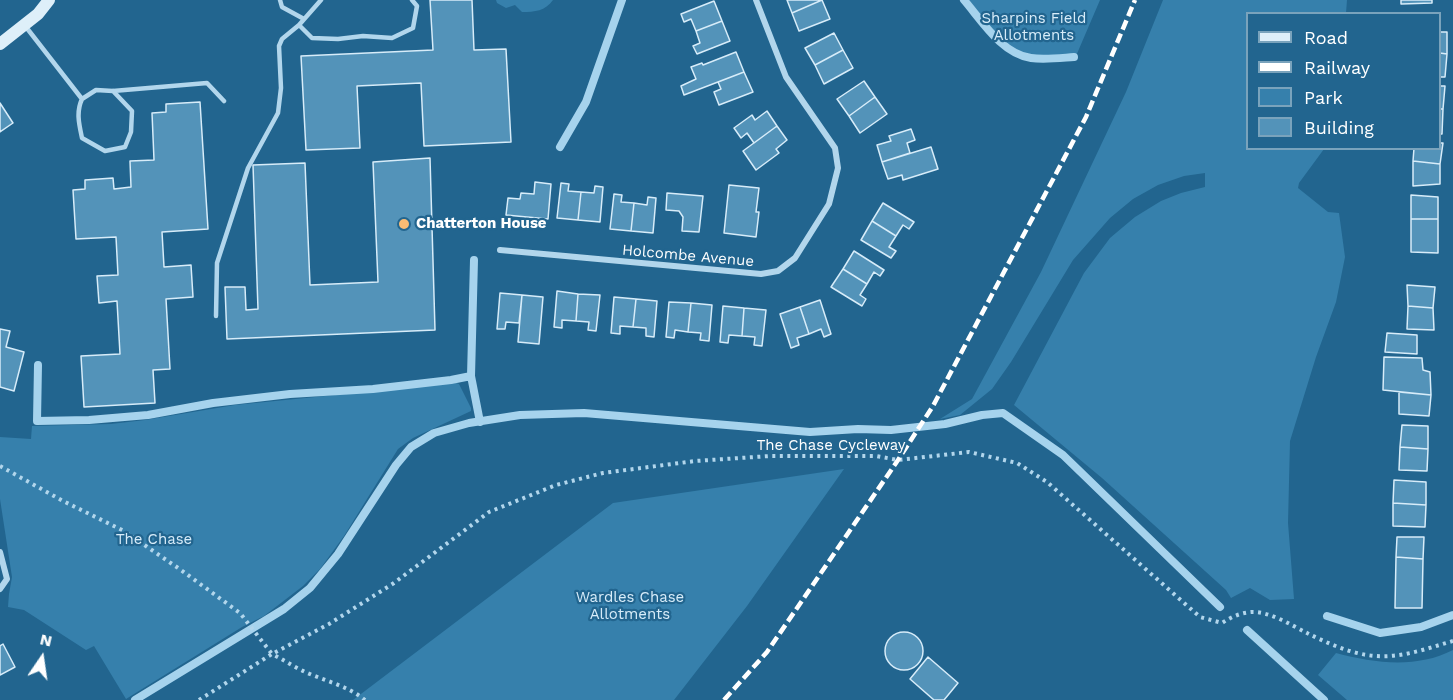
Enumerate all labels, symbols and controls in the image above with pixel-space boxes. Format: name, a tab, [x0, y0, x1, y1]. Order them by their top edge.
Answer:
park label: Sharpins Field Allotments	[982, 10, 1086, 45]
legend	[1246, 12, 1441, 150]
text: Road	[1304, 27, 1348, 48]
text: Railway	[1304, 57, 1370, 78]
text: Park	[1304, 87, 1343, 108]
text: Building	[1304, 117, 1374, 138]
place label: Chatterton House	[416, 215, 547, 233]
marker: Chatterton House	[397, 217, 411, 231]
street label: Holcombe Avenue	[621, 241, 755, 271]
street label: The Chase Cycleway	[756, 437, 906, 455]
park label: The Chase	[116, 531, 192, 549]
park label: Wardles Chase Allotments	[576, 589, 684, 624]
north arrow	[12, 628, 72, 688]
text: N	[38, 629, 54, 651]

